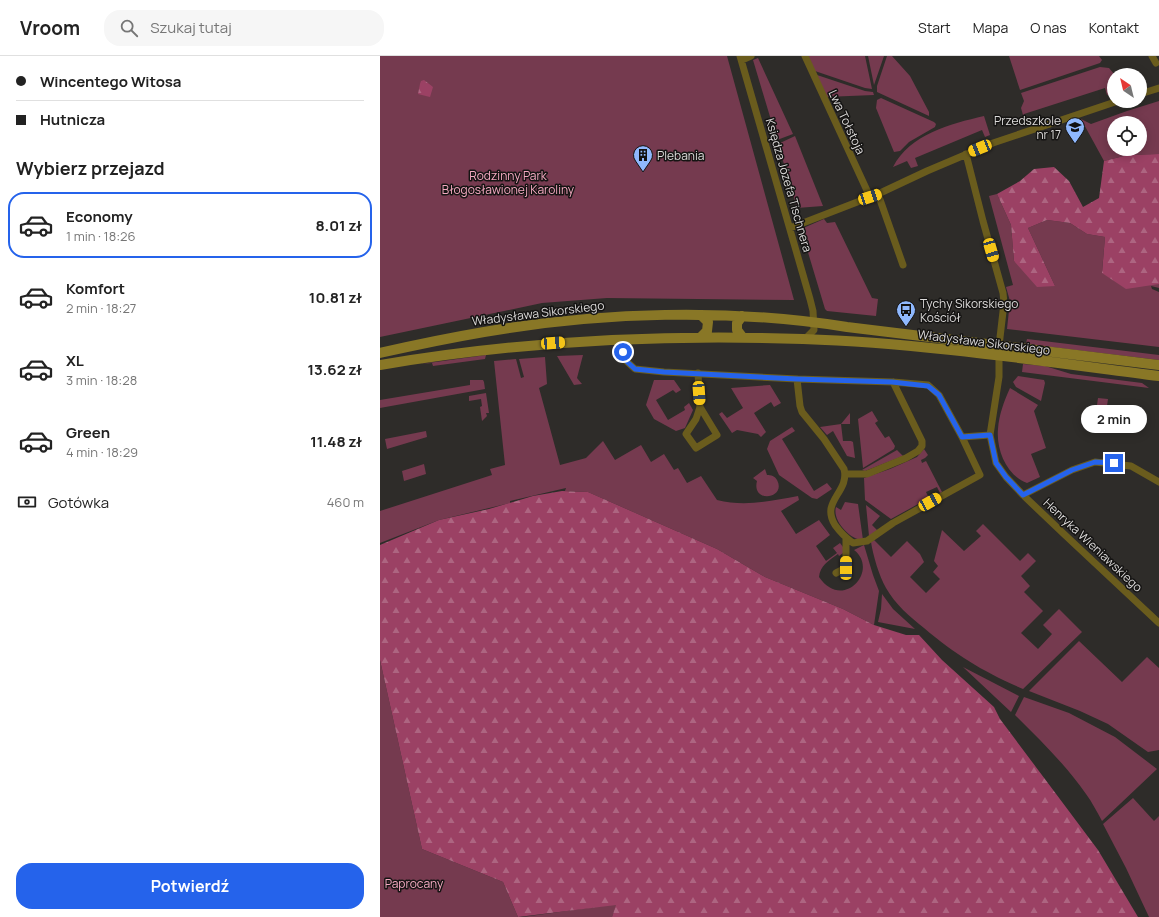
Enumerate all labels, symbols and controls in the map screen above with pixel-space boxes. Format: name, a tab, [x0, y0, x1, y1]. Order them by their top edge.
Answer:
search box	[104, 10, 384, 46]
text: Vroom	[20, 15, 80, 41]
icon: search	[118, 17, 140, 39]
text: Szukaj tutaj	[150, 17, 232, 38]
text: Start	[918, 18, 951, 37]
text: Mapa	[973, 18, 1008, 37]
text: O nas	[1030, 18, 1067, 37]
text: Kontakt	[1089, 18, 1139, 37]
north arrow	[1107, 68, 1147, 108]
map controls	[1107, 68, 1147, 156]
text: Wincentego Witosa	[40, 71, 181, 92]
street label: Lwa Tołstoja	[825, 87, 869, 157]
text: Hutnicza	[40, 109, 105, 130]
place label: Przedszkole nr 17	[994, 112, 1061, 143]
street label: Księdza Józefa Tischnera	[762, 116, 816, 254]
school or university icon: Przedszkole nr 17	[1064, 116, 1086, 144]
button: locate	[1107, 116, 1147, 156]
car	[967, 138, 993, 158]
building icon: Plebania	[632, 144, 654, 172]
place label: Plebania	[657, 147, 704, 164]
text: Wybierz przejazd	[16, 156, 165, 180]
park label: Rodzinny Park Błogosławionej Karoliny	[442, 167, 575, 198]
car	[857, 188, 883, 206]
text: Economy	[66, 206, 133, 227]
icon: car	[18, 207, 54, 243]
text: 8.01 zł	[315, 215, 362, 236]
text: 1 min · 18:26	[66, 227, 136, 245]
car	[982, 237, 1000, 263]
text: Komfort	[66, 278, 125, 299]
icon: car	[18, 279, 54, 315]
text: 10.81 zł	[309, 287, 362, 308]
place label: Tychy Sikorskiego Kościół	[920, 295, 1018, 326]
street label: Władysława Sikorskiego	[471, 296, 605, 330]
text: 2 min · 18:27	[66, 299, 136, 317]
bus stop icon: Tychy Sikorskiego Kościół	[895, 299, 917, 327]
street label: Władysława Sikorskiego	[917, 325, 1051, 359]
car	[541, 336, 565, 350]
route start	[614, 343, 632, 361]
text: XL	[66, 350, 84, 371]
icon: car	[18, 351, 54, 387]
text: 13.62 zł	[308, 359, 362, 380]
text: 3 min · 18:28	[66, 371, 137, 389]
car	[692, 381, 706, 405]
callout: 2 min	[1081, 405, 1147, 433]
text: 2 min	[1097, 410, 1131, 428]
text: Green	[66, 422, 110, 443]
icon: car	[18, 423, 54, 459]
text: 11.48 zł	[310, 431, 362, 452]
text: 4 min · 18:29	[66, 443, 138, 461]
route end	[1105, 454, 1123, 472]
icon: cash	[16, 491, 38, 513]
car	[917, 491, 943, 513]
text: Gotówka	[48, 492, 109, 513]
text: 460 m	[327, 493, 364, 511]
street label: Henryka Wieniawskiego	[1040, 494, 1146, 596]
car	[840, 556, 852, 580]
button: Potwierdź	[16, 863, 364, 909]
park label: Paprocany	[385, 875, 444, 892]

